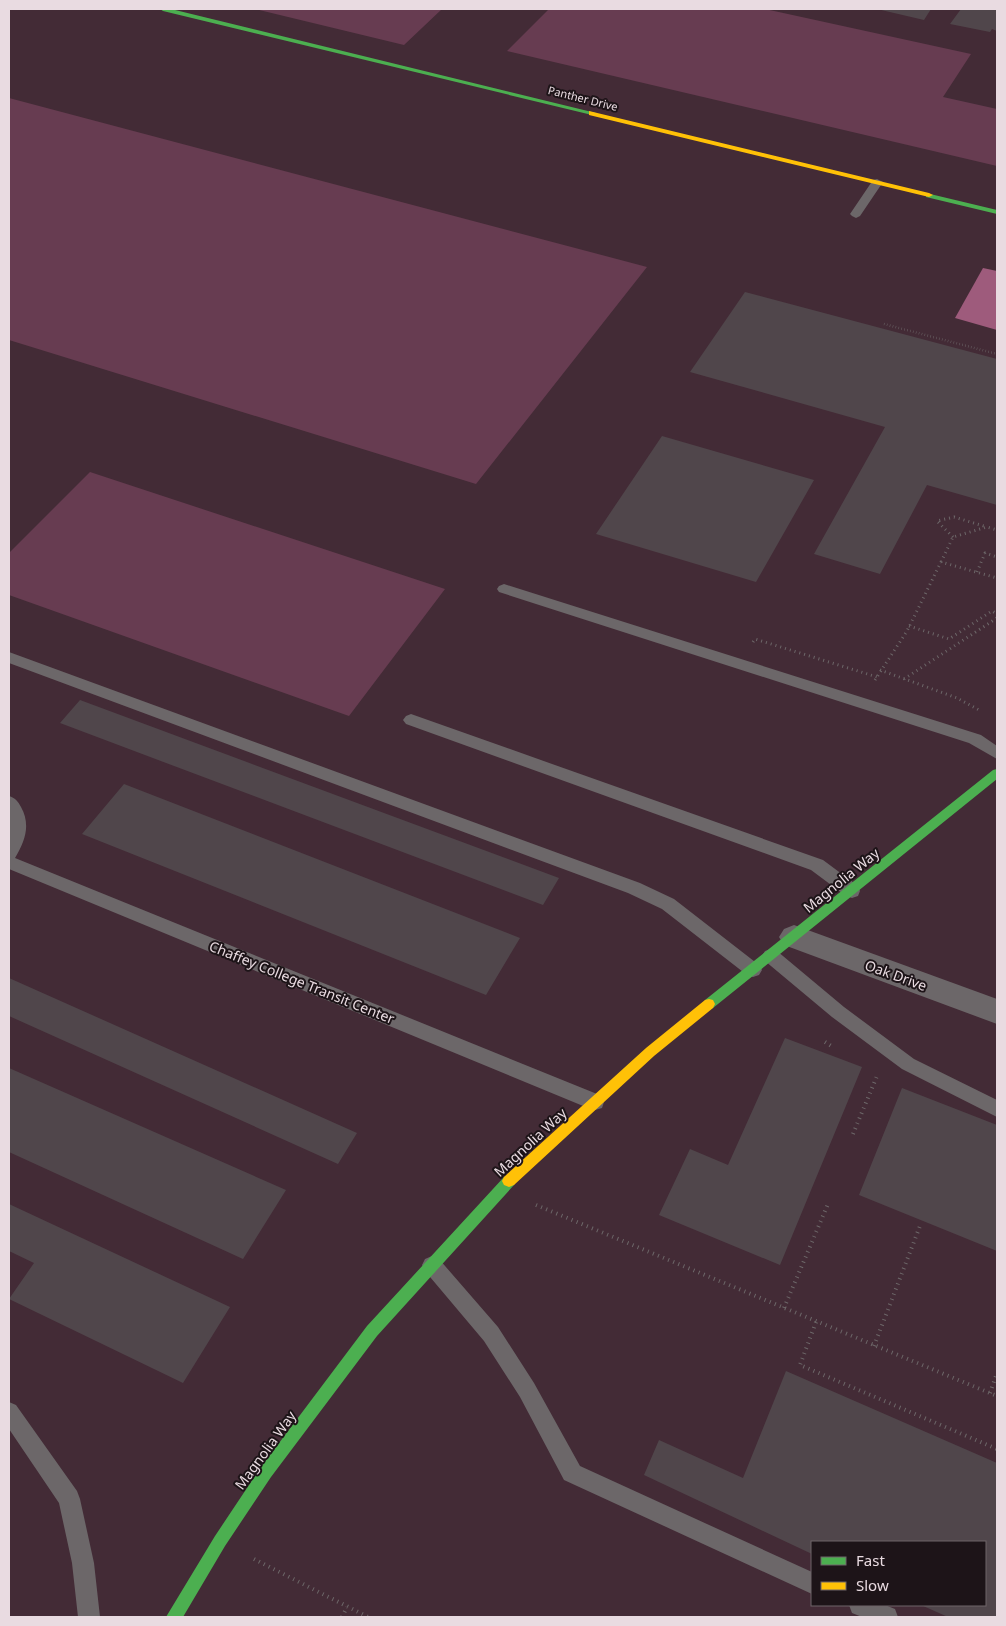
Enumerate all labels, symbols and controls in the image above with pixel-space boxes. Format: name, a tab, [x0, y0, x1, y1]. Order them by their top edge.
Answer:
street label: Panther Drive	[547, 82, 619, 114]
street label: Magnolia Way	[799, 843, 884, 917]
street label: Chaffey College Transit Center	[207, 936, 398, 1028]
street label: Oak Drive	[862, 955, 930, 995]
street label: Magnolia Way	[490, 1103, 571, 1181]
street label: Magnolia Way	[230, 1406, 300, 1493]
legend	[811, 1541, 986, 1606]
text: Fast	[856, 1550, 885, 1570]
text: Slow	[856, 1575, 889, 1595]

